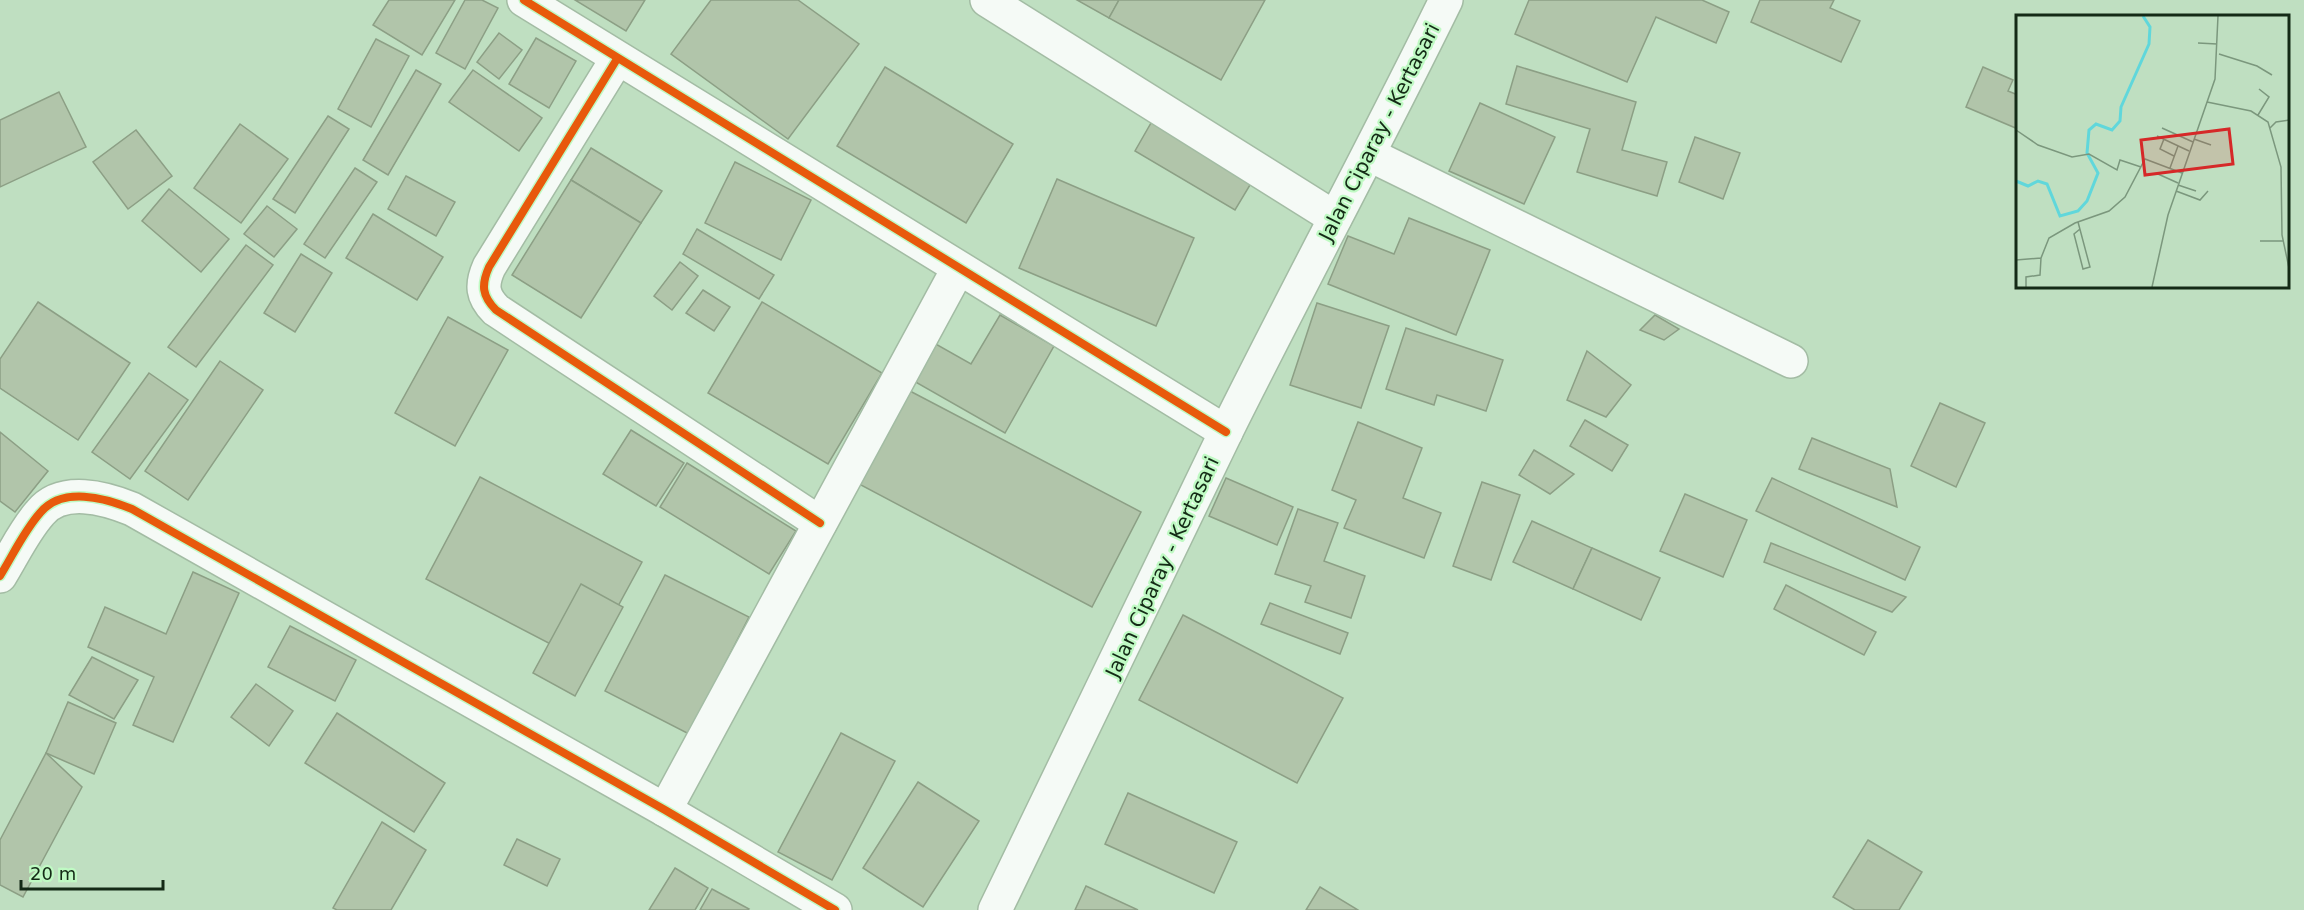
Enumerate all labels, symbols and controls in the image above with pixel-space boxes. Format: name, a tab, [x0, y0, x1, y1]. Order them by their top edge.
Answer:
inset map	[2016, 15, 2289, 288]
street label: Jalan Ciparay - Kertasari	[1313, 19, 1444, 247]
street label: Jalan Ciparay - Kertasari	[1099, 453, 1224, 683]
scale bar	[21, 853, 164, 891]
text: 20 m	[30, 863, 76, 884]

